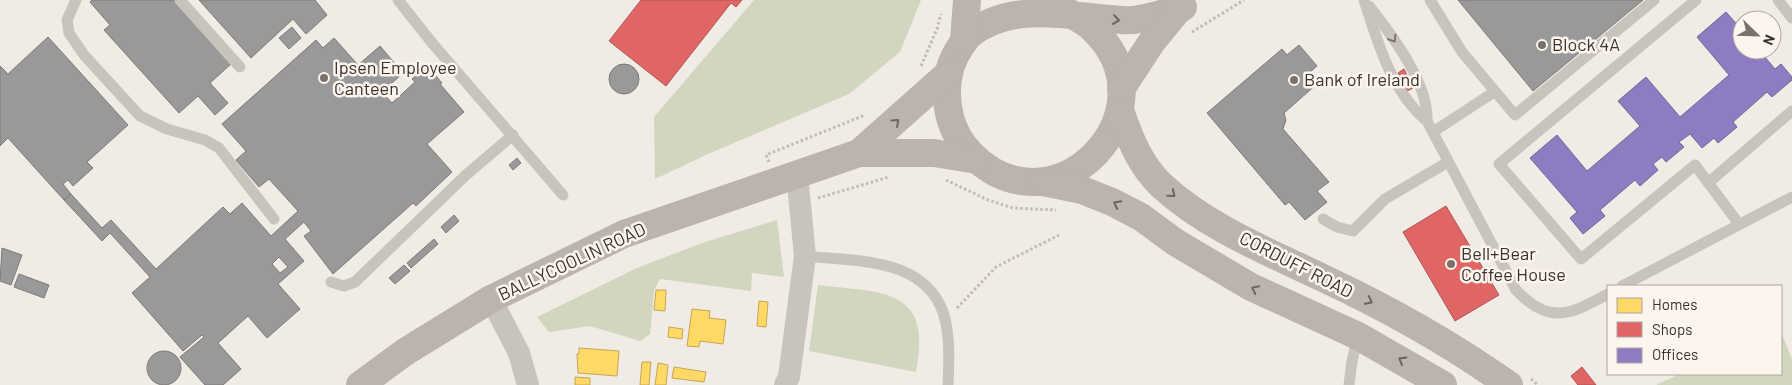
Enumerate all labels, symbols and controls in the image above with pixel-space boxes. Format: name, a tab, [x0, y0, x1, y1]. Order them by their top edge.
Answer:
north arrow	[1732, 10, 1782, 60]
one-way arrow	[1111, 14, 1120, 24]
one-way arrow	[1387, 33, 1397, 42]
place label: Block 4A	[1552, 33, 1620, 55]
text: N	[1760, 33, 1779, 48]
marker: Block 4A	[1536, 39, 1548, 51]
place label: Ipsen Employee Canteen	[334, 56, 457, 99]
place label: Bank of Ireland	[1304, 68, 1420, 90]
marker: Ipsen Employee Canteen	[318, 72, 330, 84]
marker: Bank of Ireland	[1288, 74, 1300, 86]
one-way arrow	[891, 119, 900, 128]
one-way arrow	[1167, 189, 1176, 198]
one-way arrow	[1113, 200, 1122, 210]
street label: BALLYCOOLIN ROAD	[495, 217, 649, 305]
street label: CORDUFF ROAD	[1236, 226, 1357, 302]
place label: Bell+Bear Coffee House	[1461, 242, 1566, 285]
marker: Bell+Bear Coffee House	[1445, 258, 1457, 270]
one-way arrow	[1252, 285, 1261, 295]
legend	[1607, 285, 1782, 375]
one-way arrow	[1364, 295, 1373, 305]
text: Homes	[1652, 295, 1697, 313]
text: Shops	[1652, 320, 1692, 338]
text: Offices	[1652, 345, 1698, 363]
one-way arrow	[1398, 356, 1407, 366]

